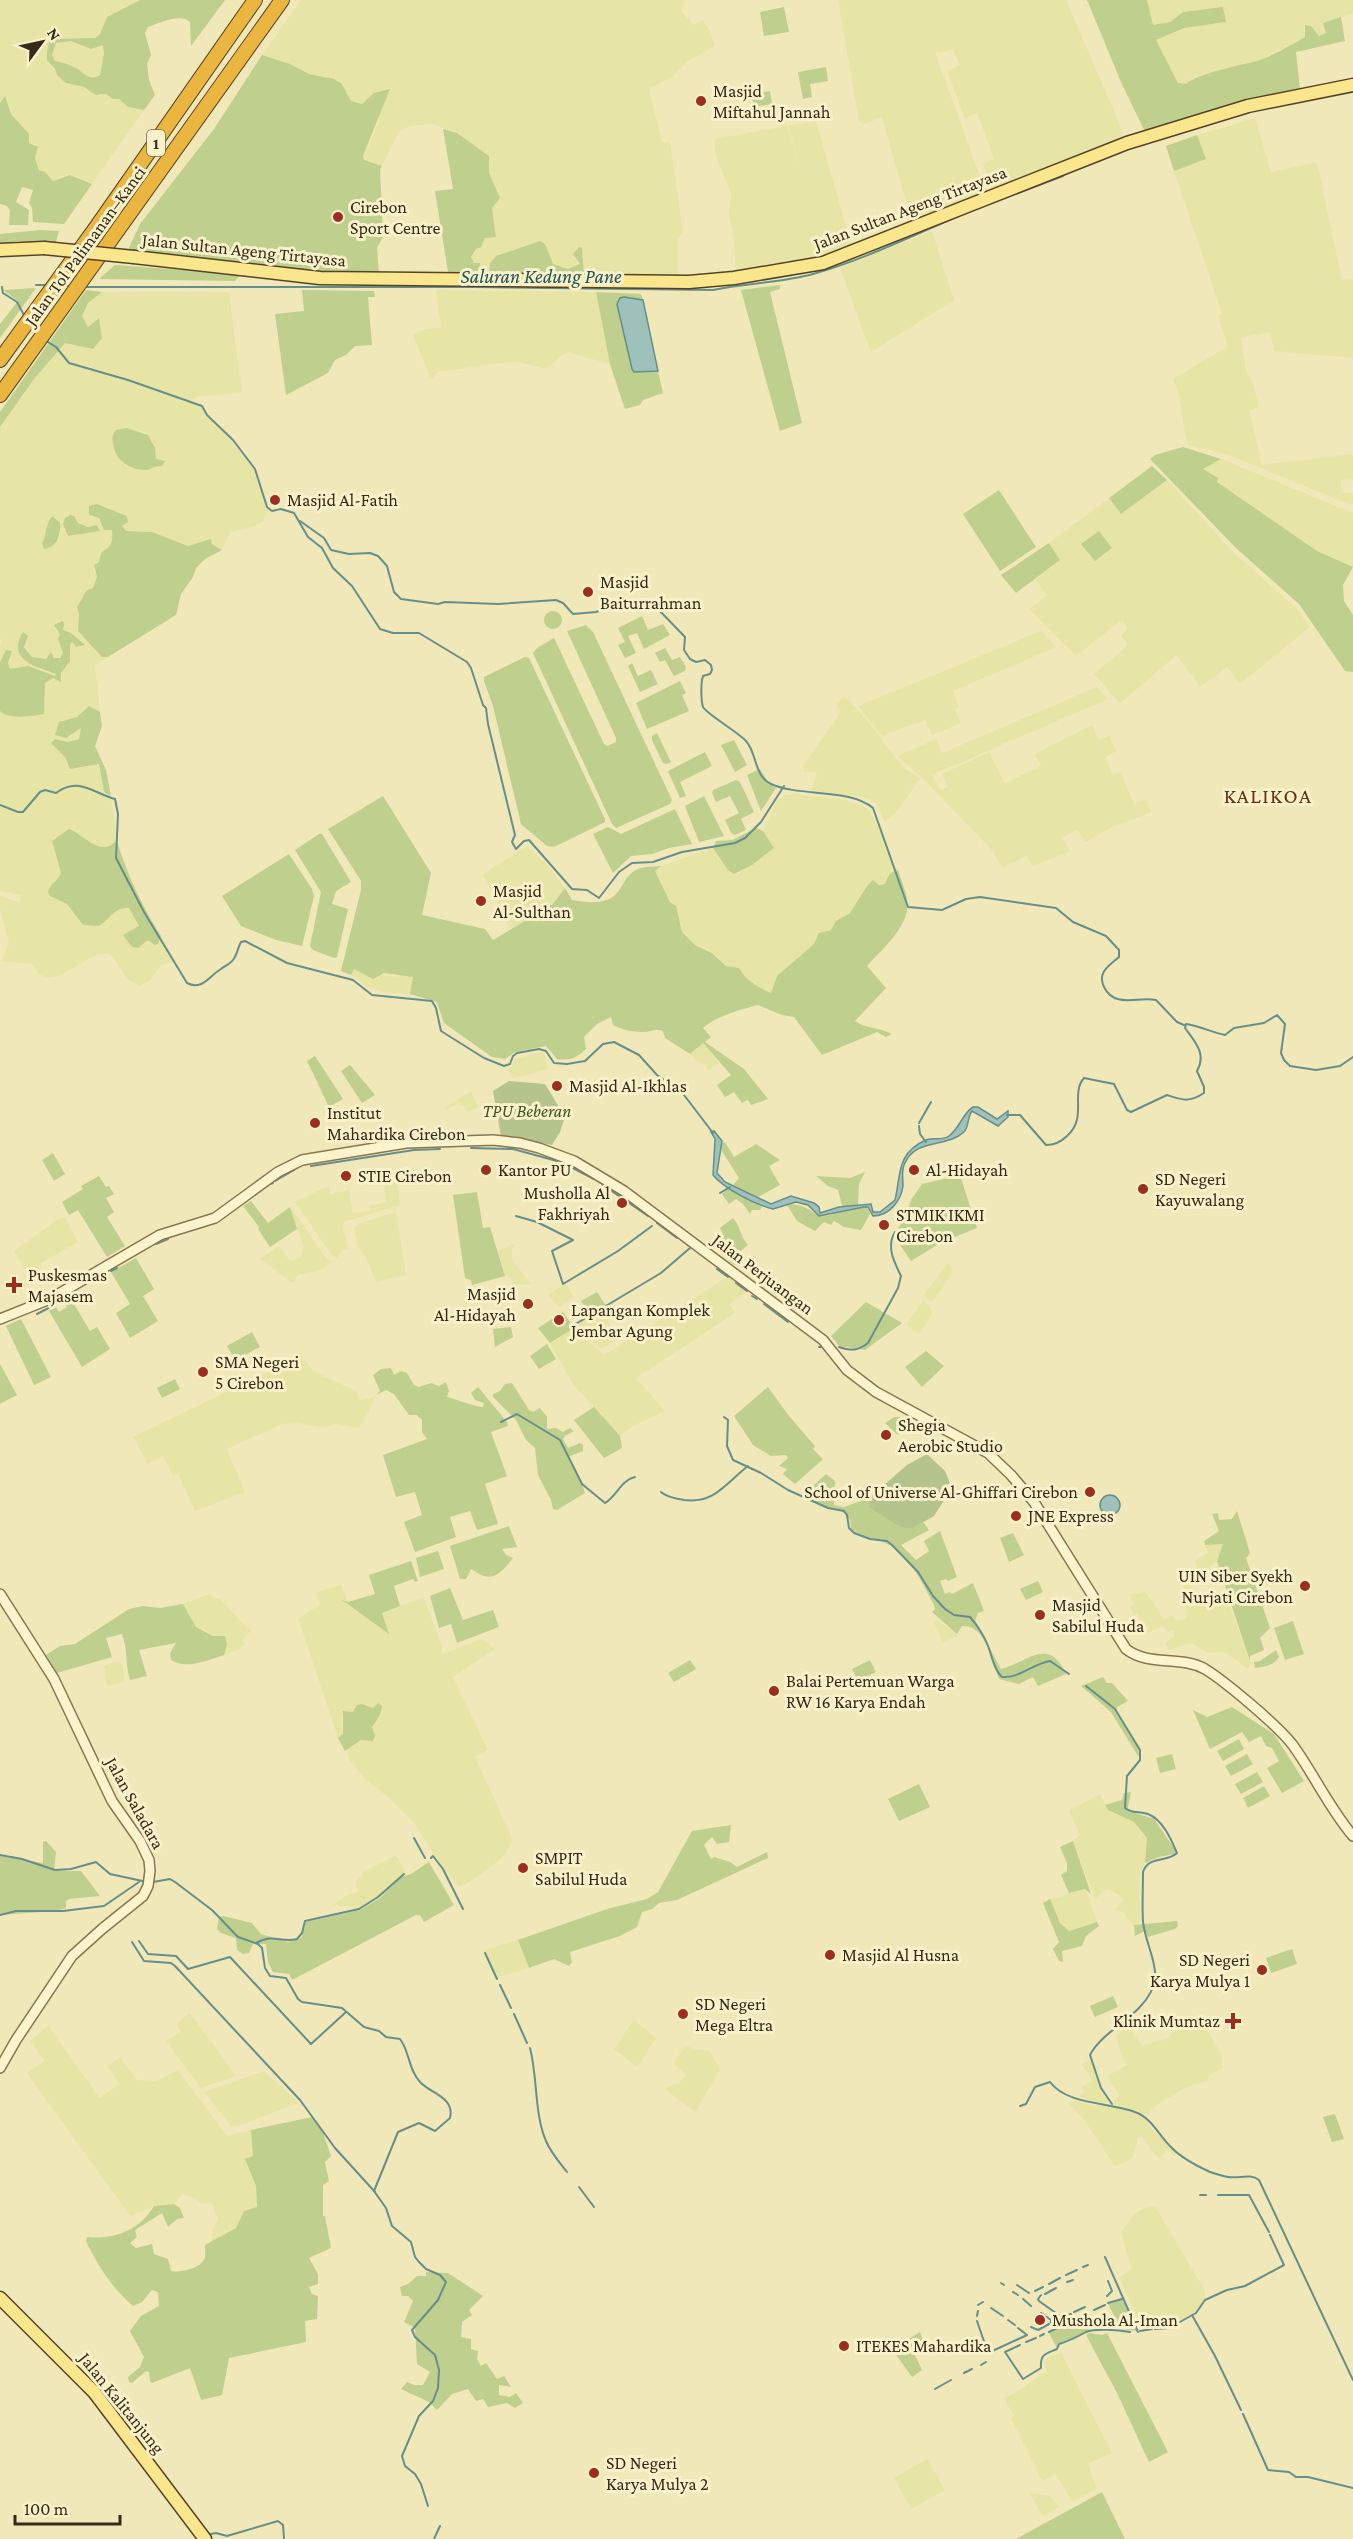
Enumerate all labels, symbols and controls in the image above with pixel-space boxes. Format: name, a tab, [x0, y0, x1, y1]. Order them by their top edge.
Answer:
north arrow	[12, 12, 72, 72]
text: N	[44, 25, 64, 43]
place label: Masjid Miftahul Jannah	[713, 81, 831, 122]
marker: Masjid Miftahul Jannah	[694, 94, 708, 108]
road number: 1	[147, 130, 165, 156]
street label: Jalan Tol Palimanan–Kanci	[19, 162, 150, 331]
street label: Jalan Sultan Ageng Tirtayasa	[809, 162, 1009, 255]
place label: Cirebon Sport Centre	[350, 197, 441, 238]
marker: Cirebon Sport Centre	[331, 210, 345, 224]
street label: Jalan Sultan Ageng Tirtayasa	[139, 229, 347, 271]
water label: Saluran Kedung Pane	[460, 265, 622, 288]
place label: Masjid Al-Fatih	[287, 490, 398, 511]
marker: Masjid Al-Fatih	[268, 493, 282, 507]
place label: Masjid Baiturrahman	[600, 572, 702, 613]
marker: Masjid Baiturrahman	[581, 585, 595, 599]
district label: KALIKOA	[1224, 784, 1312, 808]
place label: Masjid Al-Sulthan	[493, 881, 571, 922]
marker: Masjid Al-Sulthan	[474, 894, 488, 908]
place label: Masjid Al-Ikhlas	[569, 1076, 687, 1097]
marker: Masjid Al-Ikhlas	[550, 1079, 564, 1093]
park label: TPU Beberan	[483, 1101, 571, 1121]
place label: Institut Mahardika Cirebon	[327, 1103, 466, 1144]
marker: Institut Mahardika Cirebon	[308, 1116, 322, 1130]
place label: Kantor PU	[498, 1160, 571, 1180]
place label: Al-Hidayah	[926, 1160, 1008, 1180]
marker: Kantor PU	[479, 1163, 493, 1177]
marker: Al-Hidayah	[907, 1163, 921, 1177]
place label: STIE Cirebon	[358, 1166, 452, 1186]
marker: STIE Cirebon	[339, 1169, 353, 1183]
place label: SD Negeri Kayuwalang	[1155, 1169, 1244, 1210]
marker: SD Negeri Kayuwalang	[1136, 1182, 1150, 1196]
place label: Musholla Al Fakhriyah	[524, 1183, 610, 1224]
marker: Musholla Al Fakhriyah	[615, 1196, 629, 1210]
place label: STMIK IKMI Cirebon	[896, 1205, 984, 1246]
marker: STMIK IKMI Cirebon	[877, 1218, 891, 1232]
street label: Jalan Perjuangan	[706, 1228, 818, 1320]
place label: Puskesmas Majasem	[28, 1265, 107, 1307]
marker: Puskesmas Majasem	[5, 1276, 23, 1294]
place label: Masjid Al-Hidayah	[434, 1284, 517, 1325]
marker: Masjid Al-Hidayah	[521, 1297, 535, 1311]
place label: Lapangan Komplek Jembar Agung	[569, 1300, 710, 1341]
marker: Lapangan Komplek Jembar Agung	[552, 1313, 566, 1327]
place label: SMA Negeri 5 Cirebon	[215, 1352, 300, 1393]
marker: SMA Negeri 5 Cirebon	[196, 1365, 210, 1379]
place label: Shegia Aerobic Studio	[898, 1415, 1003, 1456]
marker: Shegia Aerobic Studio	[879, 1428, 893, 1442]
place label: School of Universe Al-Ghiffari Cirebon	[804, 1482, 1078, 1502]
marker: School of Universe Al-Ghiffari Cirebon	[1083, 1485, 1097, 1499]
place label: JNE Express	[1026, 1506, 1114, 1526]
marker: JNE Express	[1009, 1509, 1023, 1523]
place label: UIN Siber Syekh Nurjati Cirebon	[1178, 1566, 1293, 1608]
marker: UIN Siber Syekh Nurjati Cirebon	[1298, 1579, 1312, 1593]
place label: Masjid Sabilul Huda	[1052, 1595, 1144, 1636]
marker: Masjid Sabilul Huda	[1033, 1608, 1047, 1622]
place label: Balai Pertemuan Warga RW 16 Karya Endah	[786, 1671, 955, 1712]
marker: Balai Pertemuan Warga RW 16 Karya Endah	[767, 1684, 781, 1698]
street label: Jalan Saladara	[101, 1752, 168, 1852]
place label: SMPIT Sabilul Huda	[535, 1848, 627, 1889]
marker: SMPIT Sabilul Huda	[516, 1861, 530, 1875]
place label: Masjid Al Husna	[842, 1945, 959, 1966]
marker: Masjid Al Husna	[823, 1948, 837, 1962]
place label: SD Negeri Karya Mulya 1	[1150, 1950, 1250, 1991]
marker: SD Negeri Karya Mulya 1	[1255, 1963, 1269, 1977]
place label: SD Negeri Mega Eltra	[695, 1994, 773, 2035]
marker: SD Negeri Mega Eltra	[676, 2007, 690, 2021]
place label: Klinik Mumtaz	[1113, 2011, 1220, 2031]
marker: Klinik Mumtaz	[1224, 2012, 1242, 2030]
place label: Mushola Al-Iman	[1052, 2310, 1178, 2330]
marker: Mushola Al-Iman	[1033, 2313, 1047, 2327]
place label: ITEKES Mahardika	[856, 2336, 991, 2356]
marker: ITEKES Mahardika	[837, 2339, 851, 2353]
street label: Jalan Kalitanjung	[73, 2347, 169, 2458]
place label: SD Negeri Karya Mulya 2	[606, 2453, 708, 2494]
marker: SD Negeri Karya Mulya 2	[587, 2466, 601, 2480]
scale bar	[15, 2488, 120, 2526]
text: 100 m	[24, 2499, 69, 2519]

